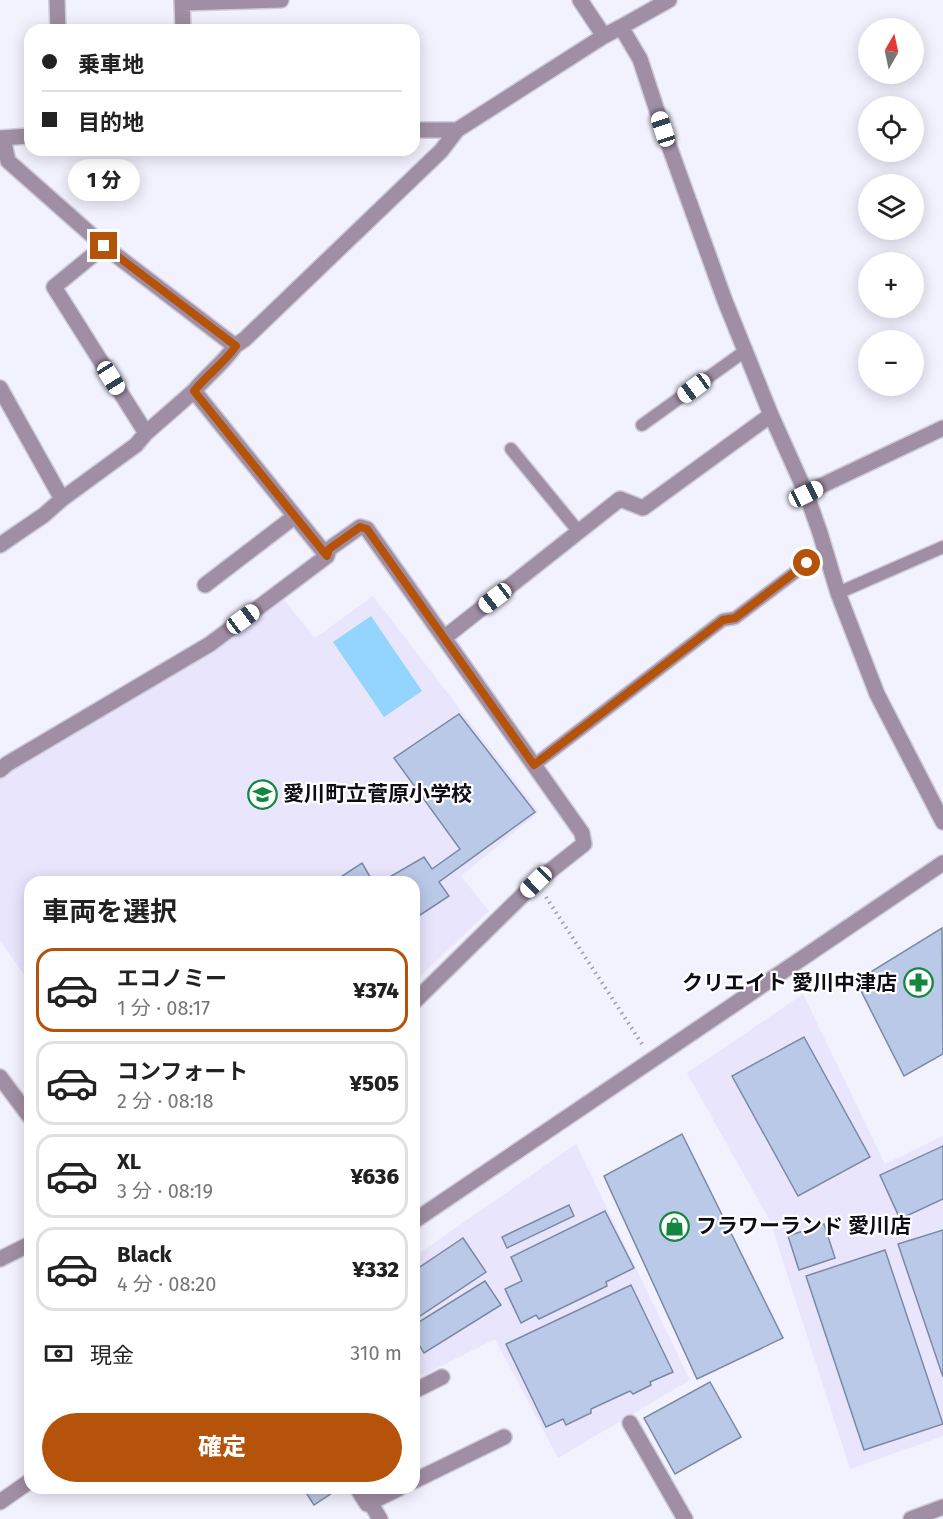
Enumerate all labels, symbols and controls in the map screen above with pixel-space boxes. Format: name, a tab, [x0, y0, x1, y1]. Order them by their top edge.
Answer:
north arrow	[858, 18, 924, 84]
map controls	[858, 18, 924, 396]
text: 乗車地	[78, 51, 144, 78]
button: locate	[858, 96, 924, 162]
text: 目的地	[78, 109, 144, 136]
car	[649, 109, 677, 149]
callout: 1 分	[68, 159, 140, 201]
text: 1 分	[87, 168, 121, 192]
button: layers	[858, 174, 924, 240]
route end	[90, 232, 117, 259]
button: +	[858, 252, 924, 318]
button: −	[858, 330, 924, 396]
car	[94, 358, 128, 398]
car	[674, 370, 714, 406]
car	[786, 478, 826, 510]
route start	[793, 549, 820, 576]
car	[475, 580, 515, 616]
car	[223, 601, 263, 637]
school or university icon: 愛川町立菅原小学校	[246, 778, 278, 810]
place label: 愛川町立菅原小学校	[283, 781, 472, 807]
car	[517, 863, 555, 901]
text: 車両を選択	[42, 896, 177, 928]
icon: car	[45, 963, 99, 1017]
text: エコノミー	[117, 965, 227, 992]
pharmacy icon: クリエイト 愛川中津店	[902, 967, 934, 999]
place label: クリエイト 愛川中津店	[682, 970, 897, 996]
text: ¥374	[353, 977, 399, 1004]
text: 1 分 · 08:17	[117, 996, 210, 1020]
icon: car	[45, 1056, 99, 1110]
text: コンフォート	[117, 1058, 248, 1085]
text: ¥505	[349, 1070, 399, 1097]
text: 2 分 · 08:18	[117, 1089, 213, 1113]
text: XL	[117, 1148, 141, 1175]
icon: car	[45, 1149, 99, 1203]
text: ¥636	[350, 1163, 399, 1190]
text: 3 分 · 08:19	[117, 1179, 213, 1203]
shop icon: フラワーランド 愛川店	[659, 1210, 691, 1242]
place label: フラワーランド 愛川店	[696, 1213, 911, 1239]
text: Black	[117, 1241, 172, 1268]
icon: car	[45, 1242, 99, 1296]
text: ¥332	[352, 1256, 399, 1283]
text: 4 分 · 08:20	[117, 1272, 216, 1296]
icon: cash	[42, 1337, 75, 1370]
text: 310 m	[350, 1341, 402, 1365]
text: 現金	[90, 1342, 134, 1369]
button: 確定	[42, 1413, 402, 1482]

